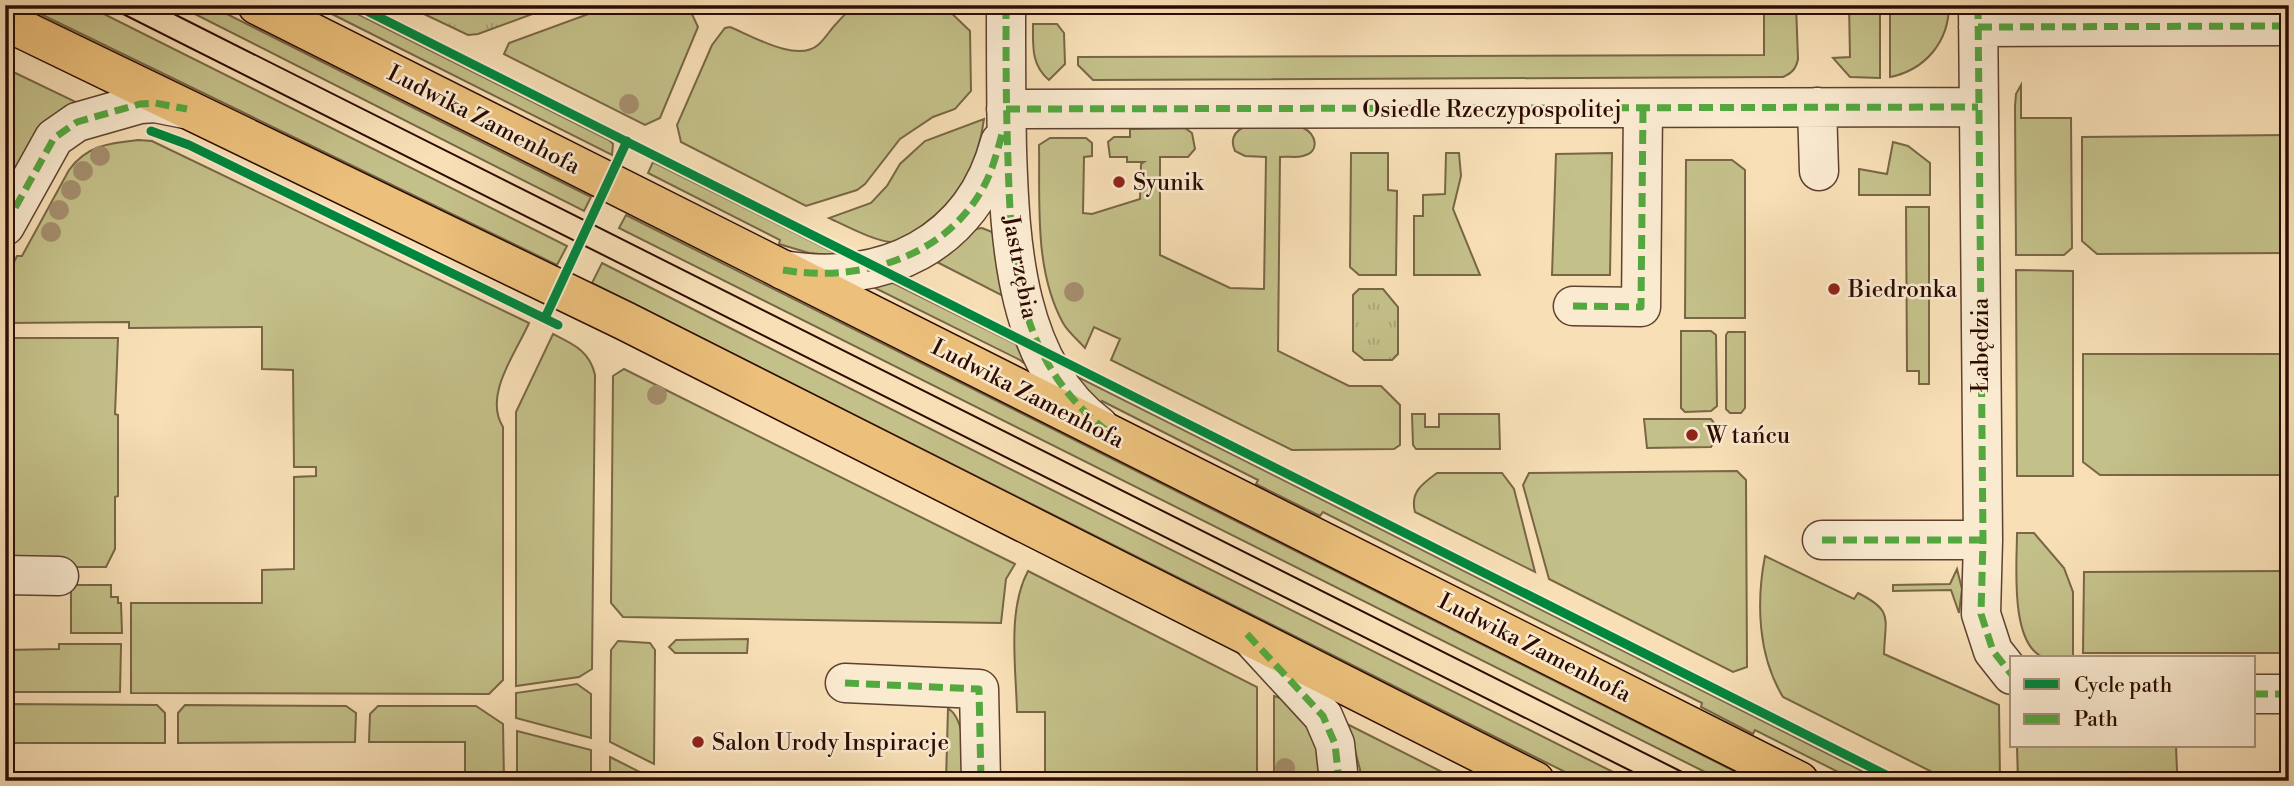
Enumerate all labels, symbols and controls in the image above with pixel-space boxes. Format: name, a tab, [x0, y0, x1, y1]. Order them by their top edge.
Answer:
street label: Ludwika Zamenhofa	[383, 59, 585, 181]
street label: Osiedle Rzeczypospolitej	[1362, 96, 1622, 124]
place label: Syunik	[1133, 169, 1204, 197]
marker: Syunik	[1111, 174, 1127, 190]
street label: Jastrzębia	[996, 212, 1044, 322]
place label: Biedronka	[1847, 276, 1957, 304]
marker: Biedronka	[1826, 281, 1842, 297]
street label: Łabędzia	[1967, 297, 1995, 392]
street label: Ludwika Zamenhofa	[927, 333, 1129, 455]
place label: W tańcu	[1705, 422, 1790, 450]
marker: W tańcu	[1684, 427, 1700, 443]
street label: Ludwika Zamenhofa	[1434, 587, 1636, 709]
legend	[2010, 656, 2256, 748]
text: Cycle path	[2074, 673, 2173, 699]
text: Path	[2074, 707, 2119, 733]
place label: Salon Urody Inspiracje	[712, 729, 949, 757]
marker: Salon Urody Inspiracje	[690, 734, 706, 750]

